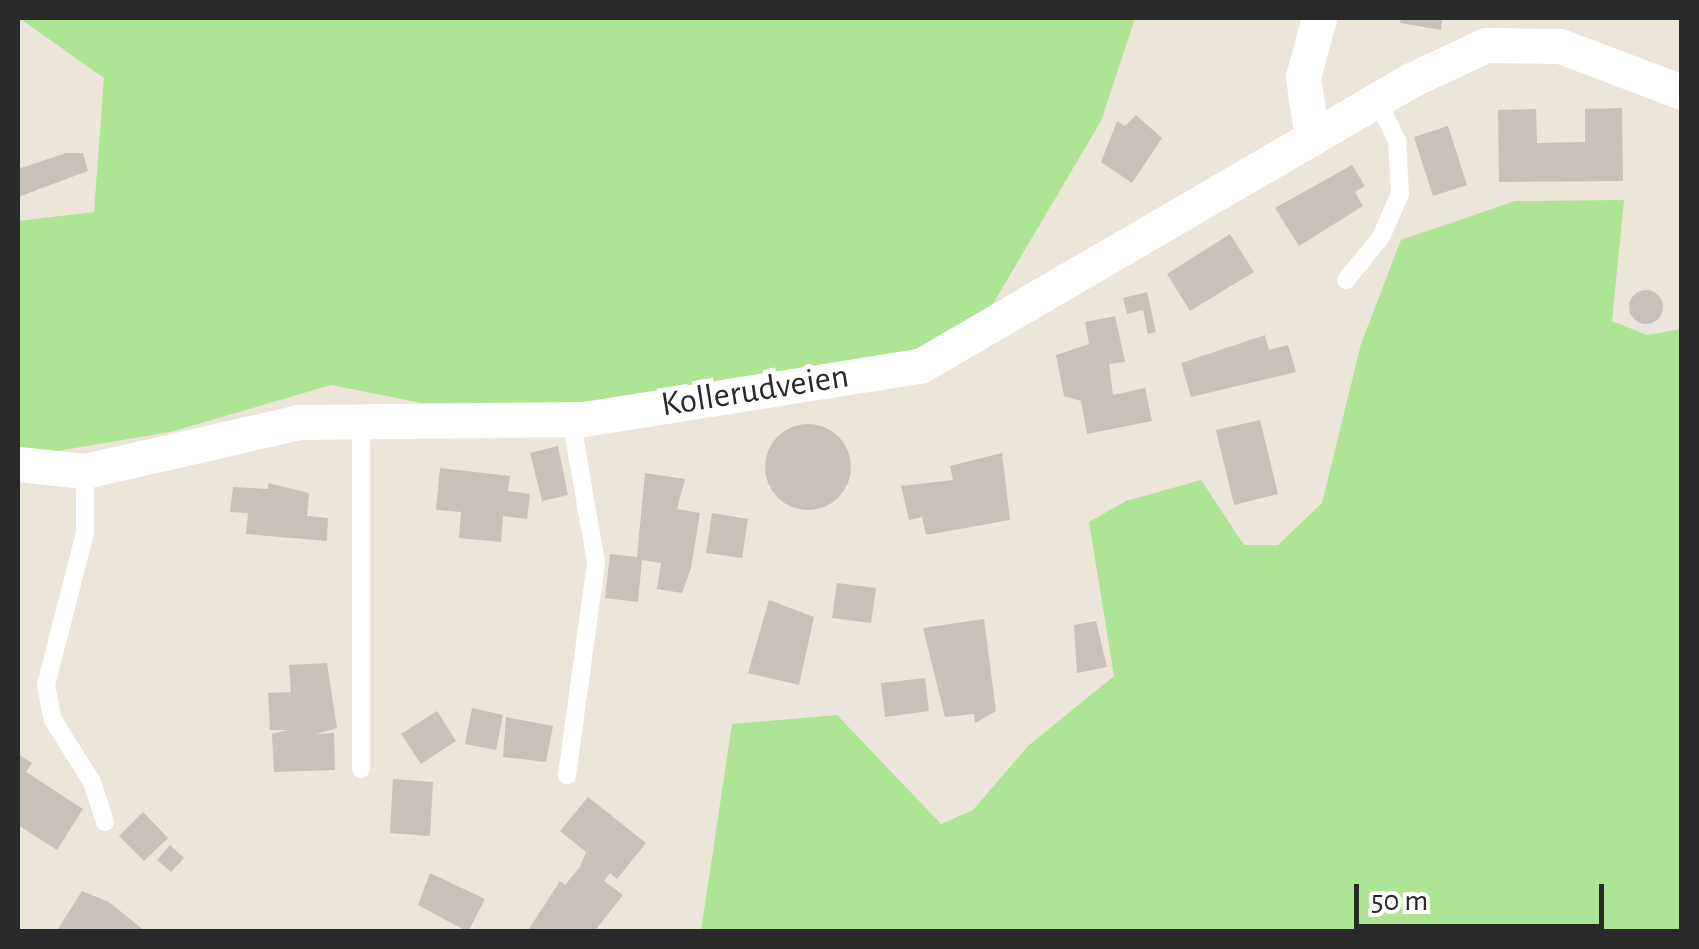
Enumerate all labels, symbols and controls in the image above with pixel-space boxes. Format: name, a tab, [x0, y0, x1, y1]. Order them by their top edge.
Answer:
street label: Kollerudveien	[658, 355, 852, 427]
scale bar	[1359, 864, 1609, 926]
text: 50 m	[1371, 886, 1428, 916]

